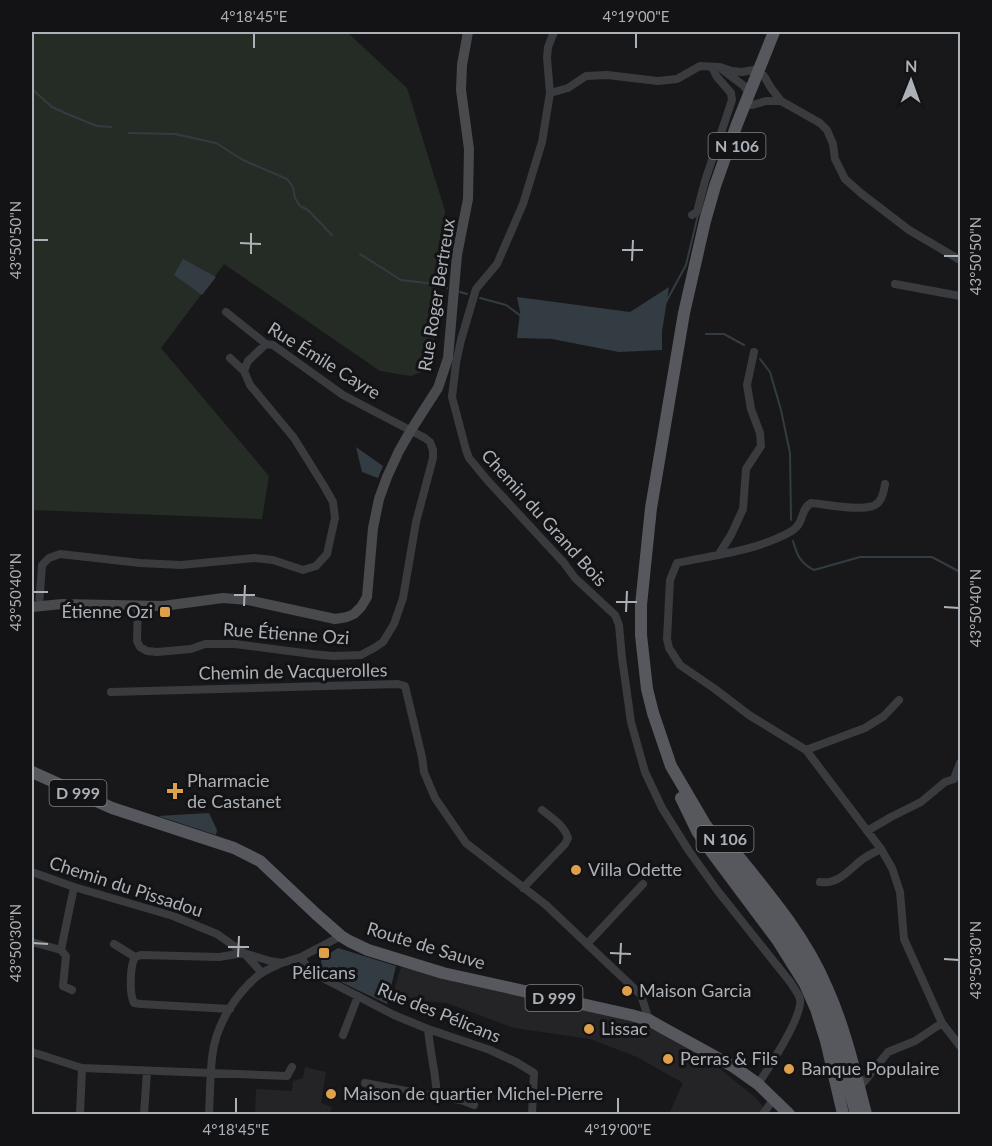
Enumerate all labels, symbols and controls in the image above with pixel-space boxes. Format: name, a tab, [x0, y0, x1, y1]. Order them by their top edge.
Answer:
text: 4°18'45"E	[221, 7, 288, 25]
text: 4°19'00"E	[603, 7, 670, 25]
north arrow	[881, 51, 941, 111]
text: N	[905, 56, 918, 75]
road number: N 106	[708, 133, 766, 159]
text: 43°50'50"N	[6, 201, 24, 279]
street label: Rue Roger Bertreux	[413, 217, 459, 373]
text: 43°50'50"N	[966, 217, 984, 295]
street label: Rue Émile Cayre	[264, 317, 385, 404]
street label: Chemin du Grand Bois	[477, 444, 612, 591]
text: 43°50'40"N	[6, 553, 24, 631]
text: 43°50'40"N	[966, 569, 984, 647]
place label: Étienne Ozi	[62, 600, 153, 622]
marker: Étienne Ozi	[158, 605, 172, 619]
street label: Rue Étienne Ozi	[222, 618, 350, 648]
street label: Chemin de Vacquerolles	[198, 658, 388, 684]
place label: Pharmacie de Castanet	[187, 769, 282, 812]
road number: D 999	[50, 780, 106, 806]
marker: Pharmacie de Castanet	[168, 784, 182, 798]
road number: N 106	[696, 826, 754, 852]
street label: Chemin du Pissadou	[47, 851, 206, 921]
place label: Villa Odette	[588, 858, 682, 880]
marker: Villa Odette	[569, 863, 583, 877]
text: 43°50'30"N	[6, 904, 24, 982]
street label: Route de Sauve	[364, 917, 488, 974]
text: 43°50'30"N	[966, 921, 984, 999]
marker: Pélicans	[317, 946, 331, 960]
place label: Pélicans	[292, 961, 356, 983]
street label: Rue des Pélicans	[375, 977, 504, 1047]
place label: Maison Garcia	[639, 979, 751, 1001]
marker: Maison Garcia	[620, 984, 634, 998]
road number: D 999	[526, 985, 582, 1011]
place label: Lissac	[601, 1017, 648, 1039]
marker: Lissac	[582, 1022, 596, 1036]
place label: Perras & Fils	[680, 1047, 778, 1069]
marker: Perras & Fils	[661, 1052, 675, 1066]
place label: Banque Populaire	[801, 1057, 940, 1079]
marker: Banque Populaire	[782, 1062, 796, 1076]
place label: Maison de quartier Michel-Pierre	[343, 1082, 603, 1104]
marker: Maison de quartier Michel-Pierre	[324, 1087, 338, 1101]
text: 4°18'45"E	[203, 1120, 270, 1138]
text: 4°19'00"E	[585, 1120, 652, 1138]

